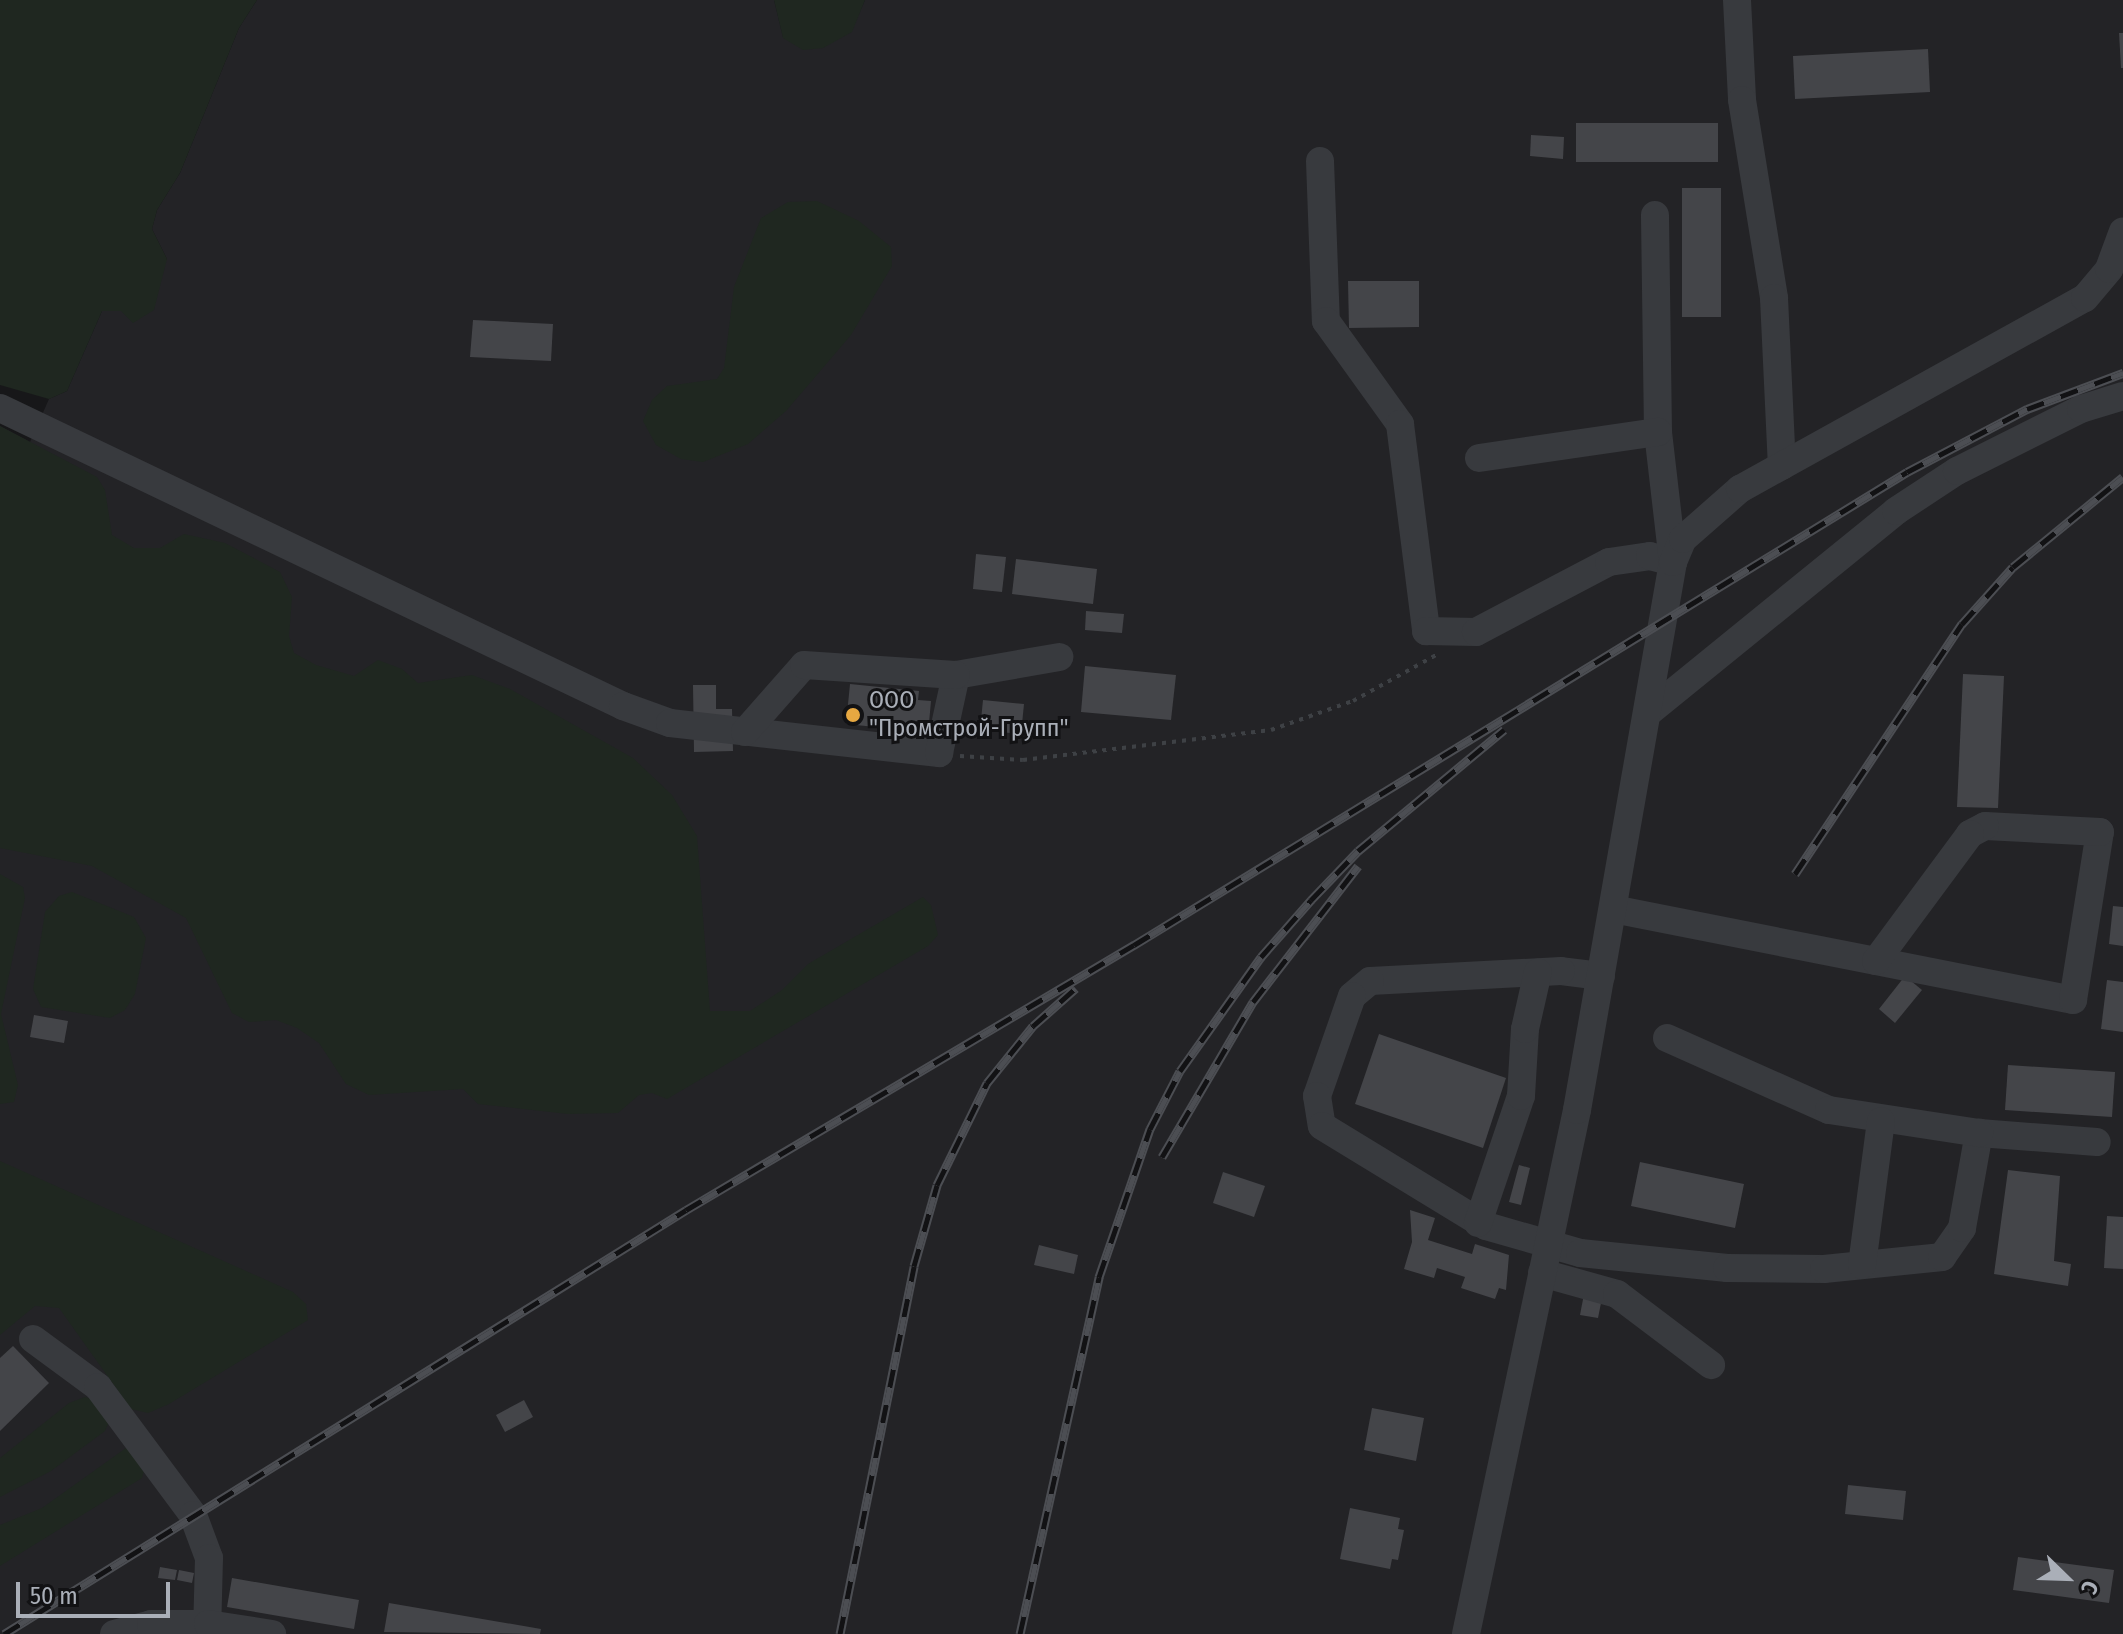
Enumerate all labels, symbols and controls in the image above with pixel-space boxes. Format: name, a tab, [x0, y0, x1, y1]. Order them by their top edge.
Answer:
place label: ООО "Промстрой-Групп"	[869, 687, 1069, 743]
marker: ООО "Промстрой-Групп"	[844, 706, 862, 724]
north arrow	[2027, 1538, 2107, 1618]
scale bar	[20, 1566, 174, 1616]
text: С	[2075, 1577, 2104, 1598]
text: 50 m	[30, 1582, 78, 1610]

